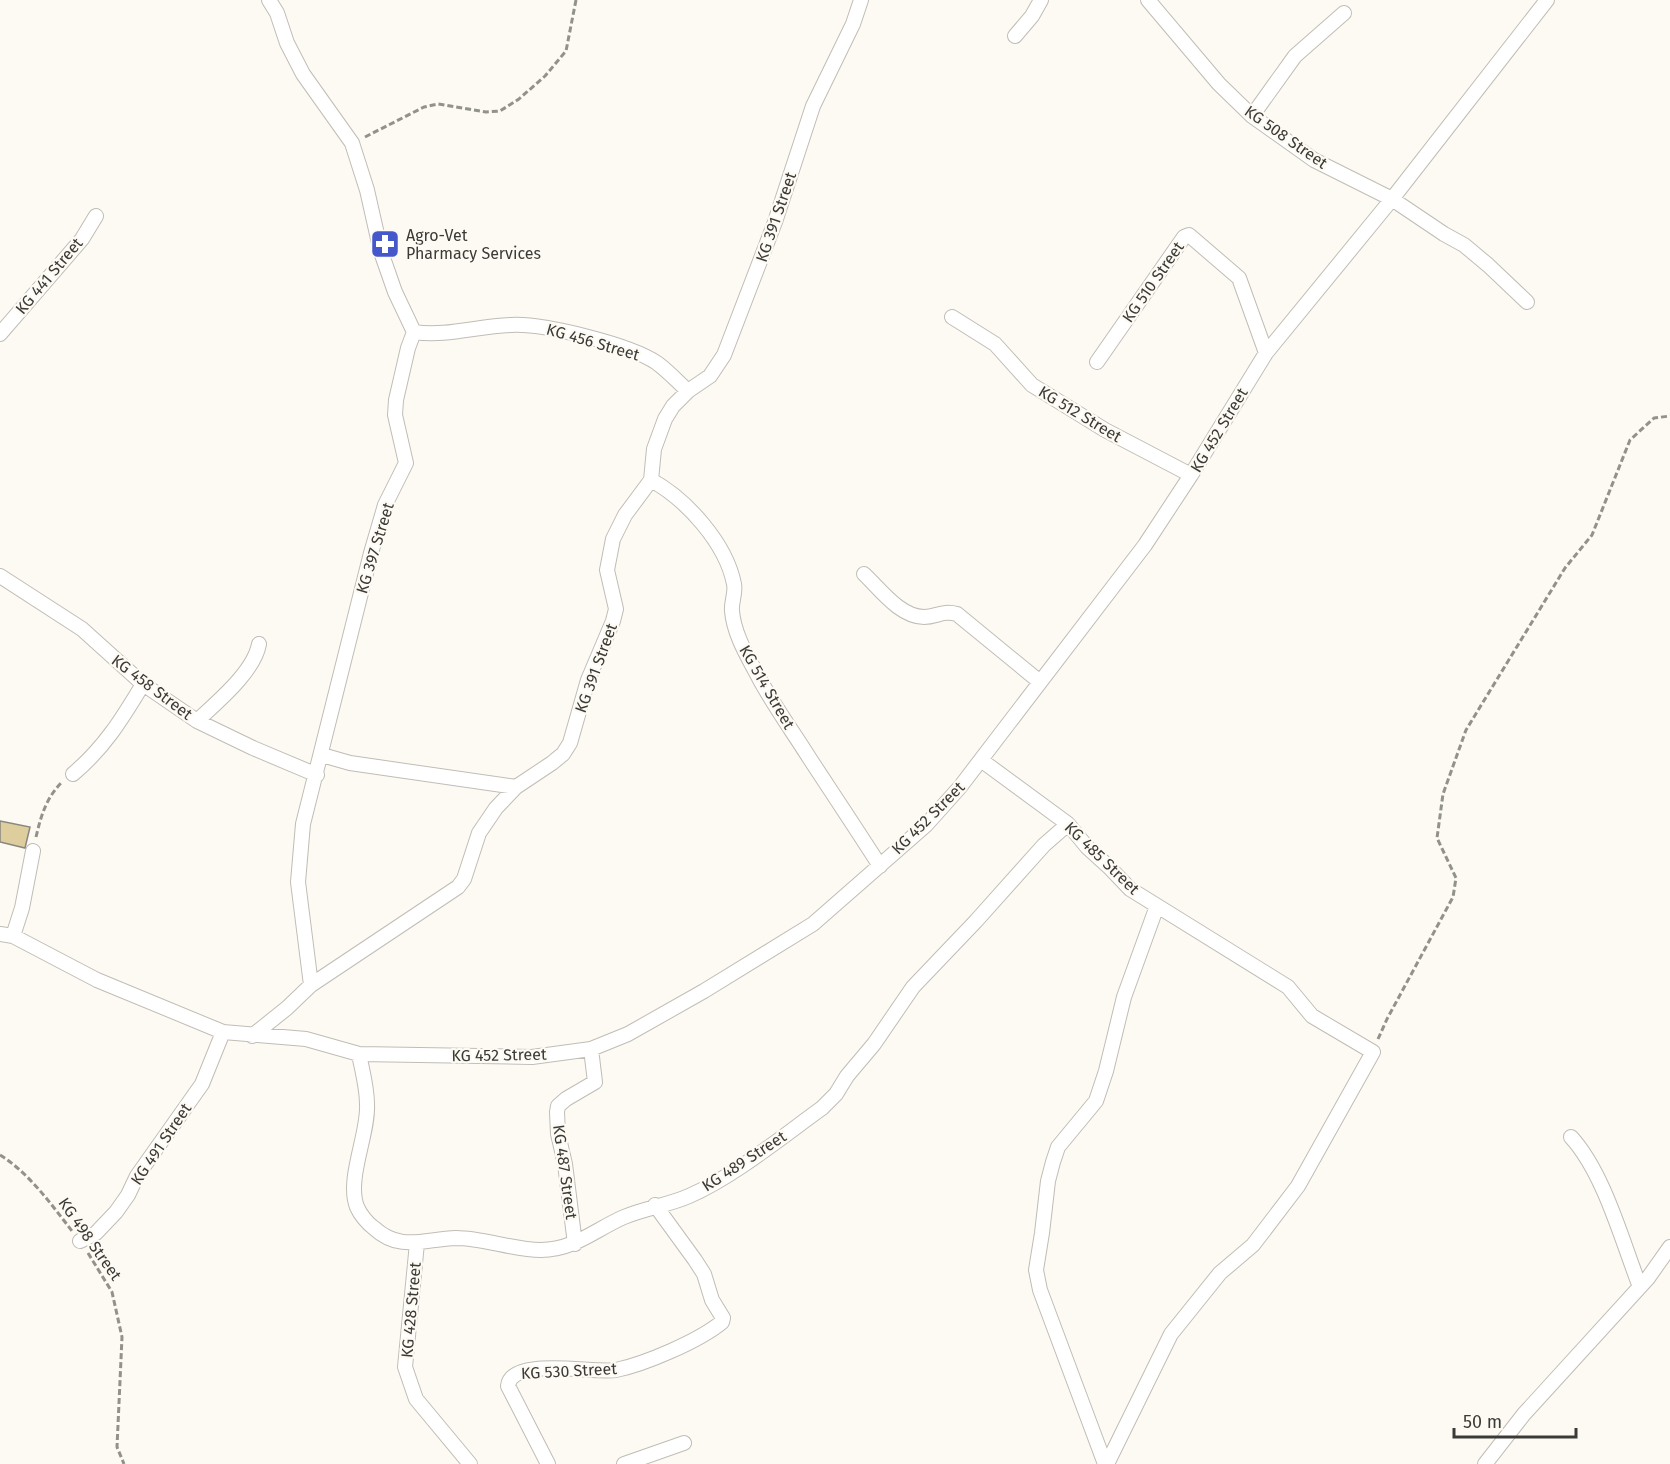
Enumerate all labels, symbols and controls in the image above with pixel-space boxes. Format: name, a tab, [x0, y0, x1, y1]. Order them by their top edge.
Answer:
street label: KG 508 Street	[1241, 101, 1331, 173]
street label: KG 391 Street	[752, 169, 800, 265]
place label: Agro-Vet Pharmacy Services	[406, 226, 541, 263]
pharmacy icon: Agro-Vet Pharmacy Services	[369, 228, 401, 260]
street label: KG 441 Street	[11, 234, 87, 318]
street label: KG 510 Street	[1118, 238, 1188, 326]
street label: KG 456 Street	[544, 320, 642, 364]
street label: KG 512 Street	[1035, 382, 1125, 446]
street label: KG 452 Street	[1186, 384, 1252, 476]
street label: KG 397 Street	[352, 500, 398, 596]
street label: KG 391 Street	[571, 620, 621, 715]
street label: KG 514 Street	[735, 642, 799, 733]
street label: KG 458 Street	[108, 650, 196, 724]
street label: KG 452 Street	[888, 777, 969, 858]
street label: KG 485 Street	[1061, 818, 1143, 899]
street label: KG 452 Street	[451, 1045, 547, 1065]
street label: KG 491 Street	[127, 1099, 195, 1188]
street label: KG 487 Street	[549, 1123, 581, 1221]
street label: KG 489 Street	[698, 1127, 790, 1195]
street label: KG 498 Street	[55, 1194, 126, 1284]
street label: KG 428 Street	[397, 1261, 425, 1359]
street label: KG 530 Street	[521, 1359, 618, 1383]
scale bar	[1454, 1401, 1576, 1439]
text: 50 m	[1463, 1411, 1502, 1433]

